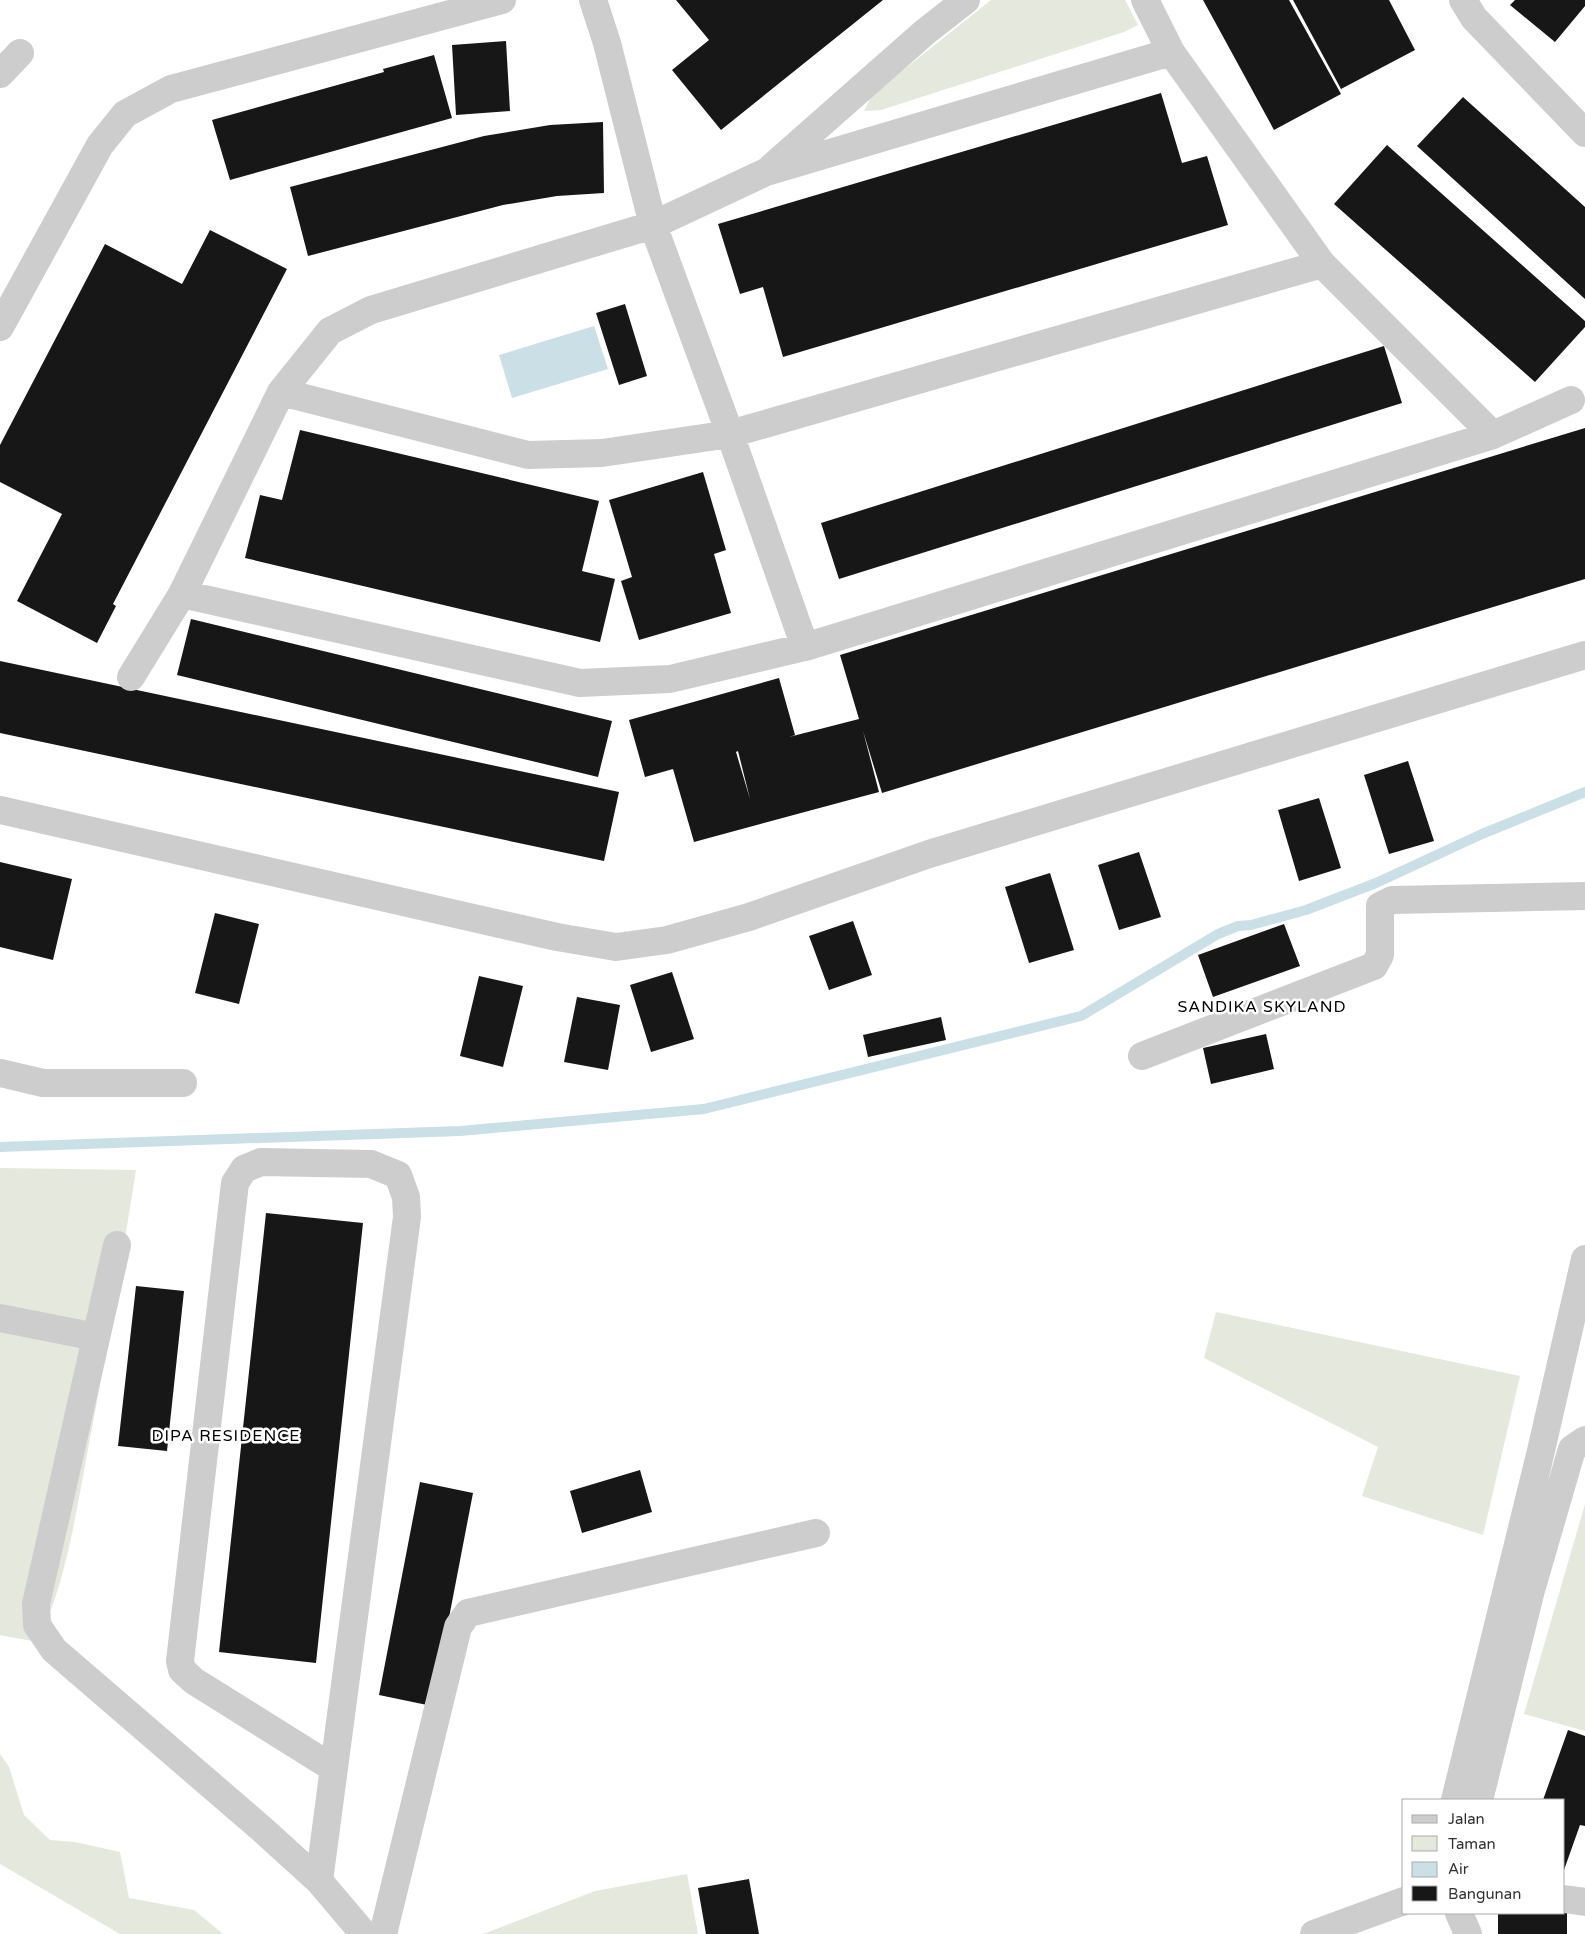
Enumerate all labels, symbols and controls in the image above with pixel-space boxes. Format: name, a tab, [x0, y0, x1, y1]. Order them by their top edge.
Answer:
district label: SANDIKA SKYLAND	[1177, 997, 1347, 1017]
district label: DIPA RESIDENCE	[151, 1426, 301, 1446]
legend	[1402, 1799, 1565, 1914]
text: Jalan	[1448, 1810, 1485, 1828]
text: Taman	[1448, 1835, 1496, 1853]
text: Air	[1448, 1860, 1469, 1878]
text: Bangunan	[1448, 1885, 1521, 1903]

